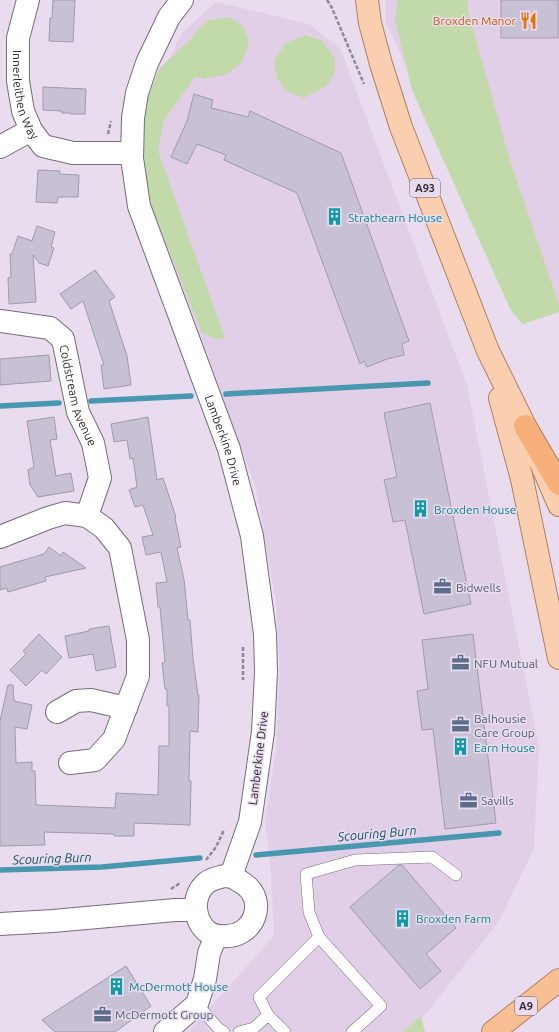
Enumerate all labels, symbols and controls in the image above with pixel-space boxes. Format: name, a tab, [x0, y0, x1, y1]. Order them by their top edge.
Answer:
restaurant icon: Broxden Manor	[519, 10, 539, 30]
place label: Broxden Manor	[433, 14, 516, 27]
street label: Innerleithen Way	[12, 50, 42, 142]
road number: A93	[410, 179, 440, 197]
building icon: Strathearn House	[325, 207, 345, 227]
place label: Strathearn House	[348, 211, 442, 224]
street label: Coldstream Avenue	[58, 343, 100, 448]
street label: Lamberkine Drive	[203, 393, 245, 487]
building icon: Broxden House	[411, 499, 431, 519]
place label: Broxden House	[434, 503, 516, 516]
office icon: Bidwells	[433, 577, 453, 597]
place label: Bidwells	[456, 581, 501, 594]
office icon: NFU Mutual	[451, 653, 471, 673]
place label: NFU Mutual	[474, 657, 538, 670]
street label: Lamberkine Drive	[246, 710, 270, 806]
place label: Balhousie Care Group	[474, 712, 535, 739]
office icon: Balhousie Care Group	[451, 715, 471, 735]
building icon: Earn House	[451, 737, 471, 757]
place label: Earn House	[474, 741, 535, 754]
office icon: Savills	[458, 790, 478, 810]
place label: Savills	[481, 794, 514, 807]
water label: Scouring Burn	[336, 823, 417, 844]
water label: Scouring Burn	[11, 850, 92, 866]
building icon: Broxden Farm	[393, 908, 413, 928]
place label: Broxden Farm	[416, 912, 491, 925]
building icon: McDermott House	[106, 976, 126, 996]
place label: McDermott House	[129, 980, 228, 993]
road number: A9	[515, 997, 537, 1015]
office icon: McDermott Group	[92, 1004, 112, 1024]
place label: McDermott Group	[115, 1008, 214, 1021]

